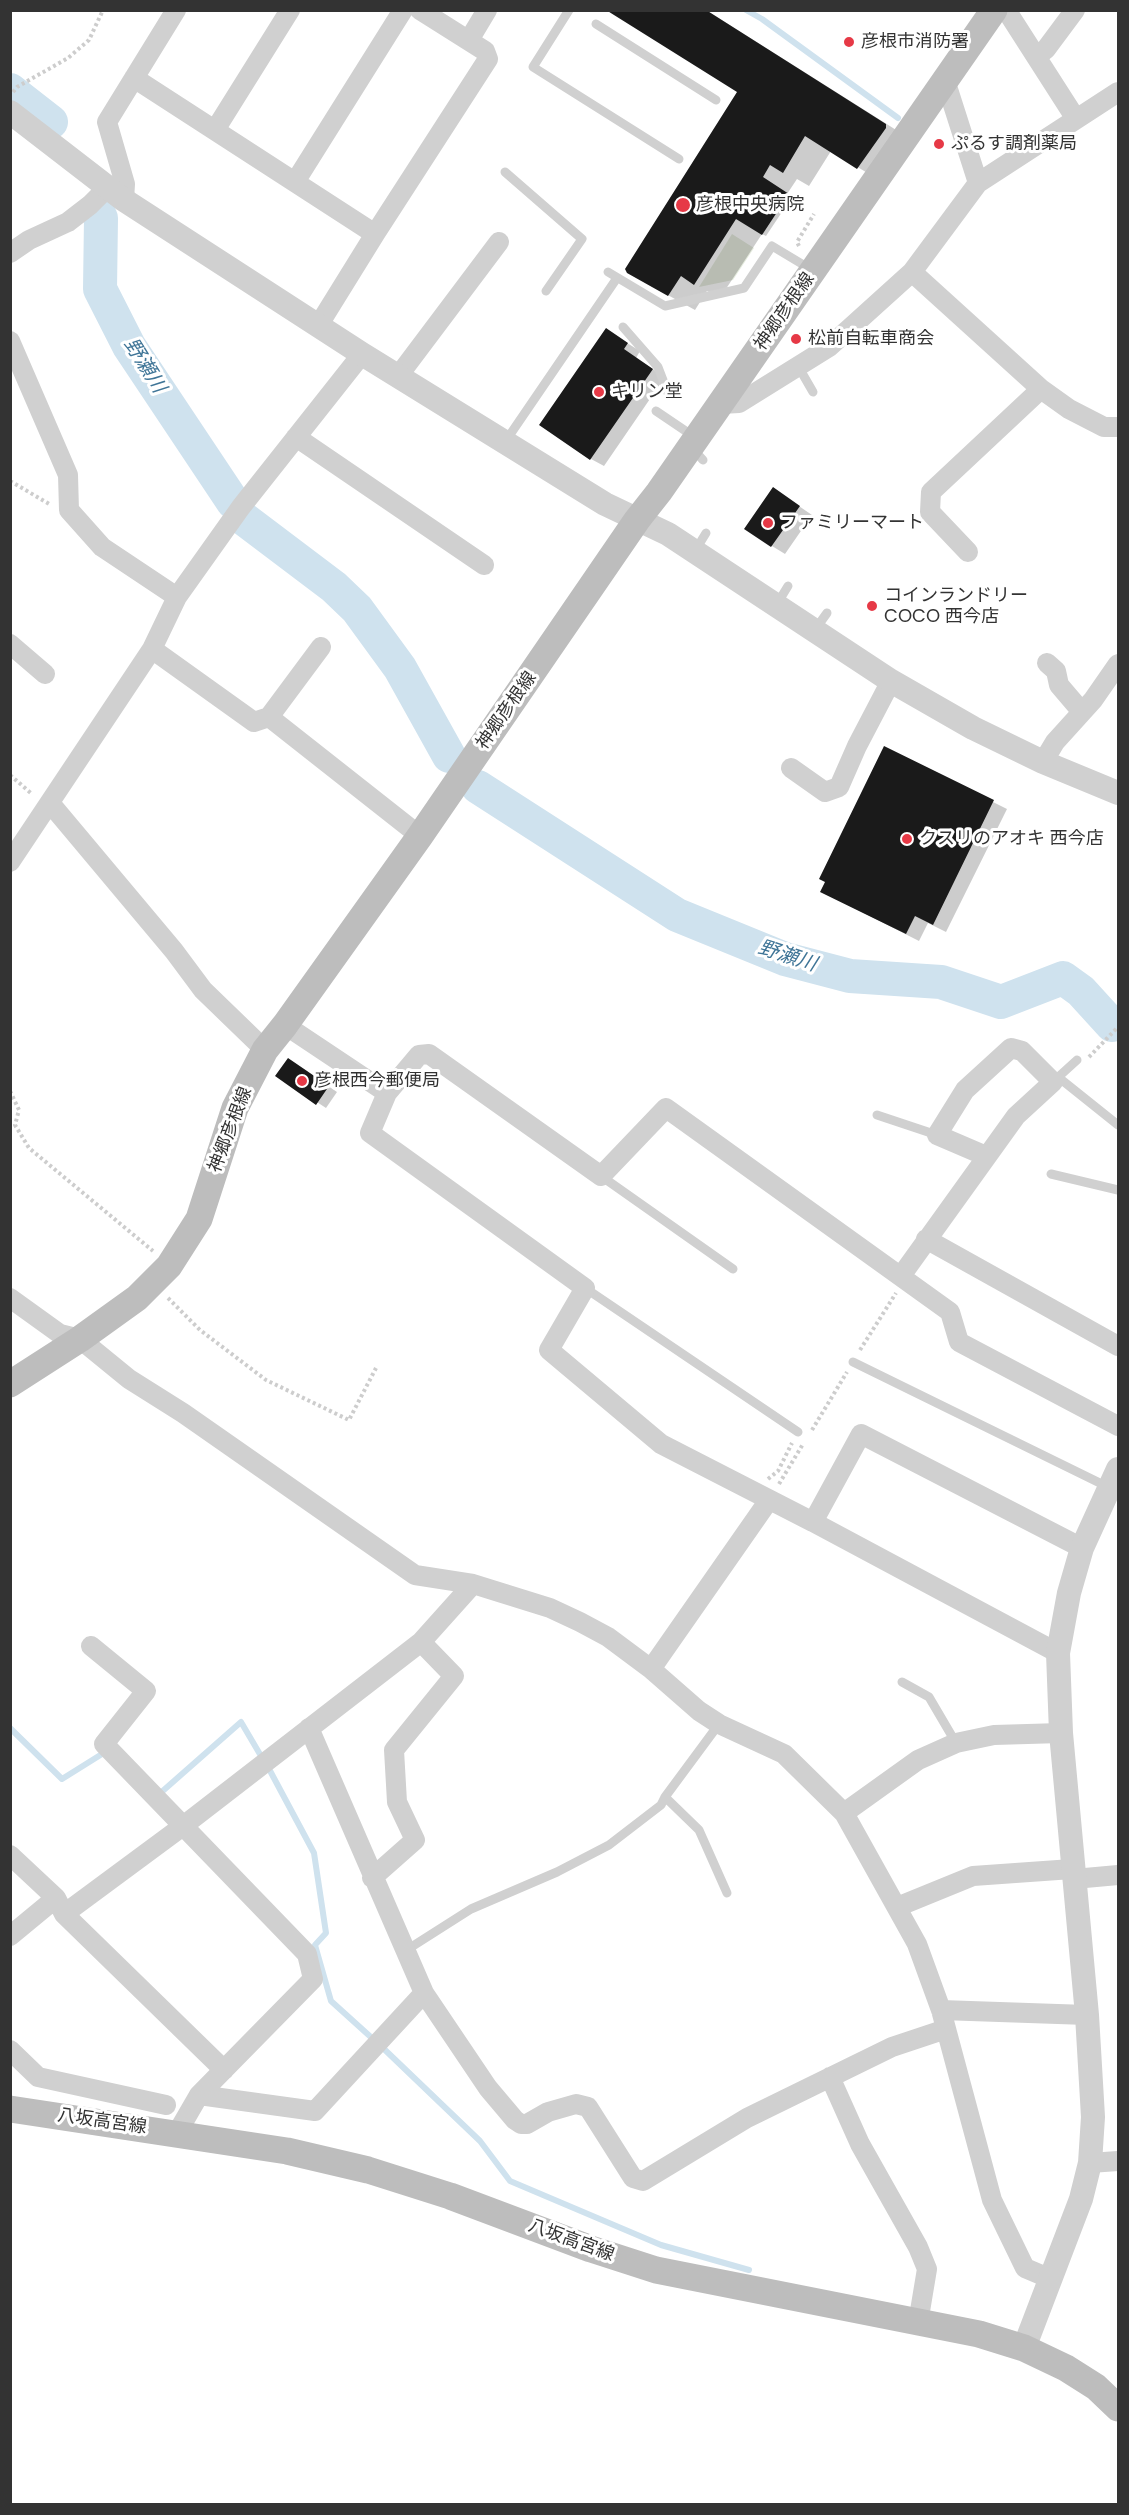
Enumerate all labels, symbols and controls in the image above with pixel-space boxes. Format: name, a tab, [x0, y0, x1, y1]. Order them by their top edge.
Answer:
place label: 彦根市消防署	[861, 31, 969, 53]
marker: 彦根市消防署	[842, 35, 856, 49]
place label: ぷるす調剤薬局	[951, 133, 1077, 155]
marker: ぷるす調剤薬局	[932, 137, 946, 151]
place label: 彦根中央病院	[696, 194, 804, 216]
marker: 彦根中央病院	[674, 196, 692, 214]
street label: 神郷彦根線	[750, 269, 820, 355]
place label: 松前自転車商会	[808, 328, 934, 350]
marker: 松前自転車商会	[789, 332, 803, 346]
water label: 野瀬川	[118, 334, 170, 398]
place label: キリン堂	[611, 381, 683, 403]
marker: キリン堂	[592, 385, 606, 399]
place label: ファミリーマート	[780, 512, 924, 534]
marker: ファミリーマート	[761, 516, 775, 530]
place label: コインランドリー COCO 西今店	[884, 585, 1028, 628]
marker: コインランドリー COCO 西今店	[865, 599, 879, 613]
street label: 神郷彦根線	[472, 668, 542, 754]
place label: クスリのアオキ 西今店	[919, 828, 1104, 850]
marker: クスリのアオキ 西今店	[900, 832, 914, 846]
water label: 野瀬川	[755, 936, 819, 978]
place label: 彦根西今郵便局	[314, 1070, 440, 1092]
marker: 彦根西今郵便局	[295, 1074, 309, 1088]
street label: 神郷彦根線	[205, 1084, 257, 1176]
street label: 八坂高宮線	[56, 2105, 148, 2139]
street label: 八坂高宮線	[525, 2215, 617, 2267]

